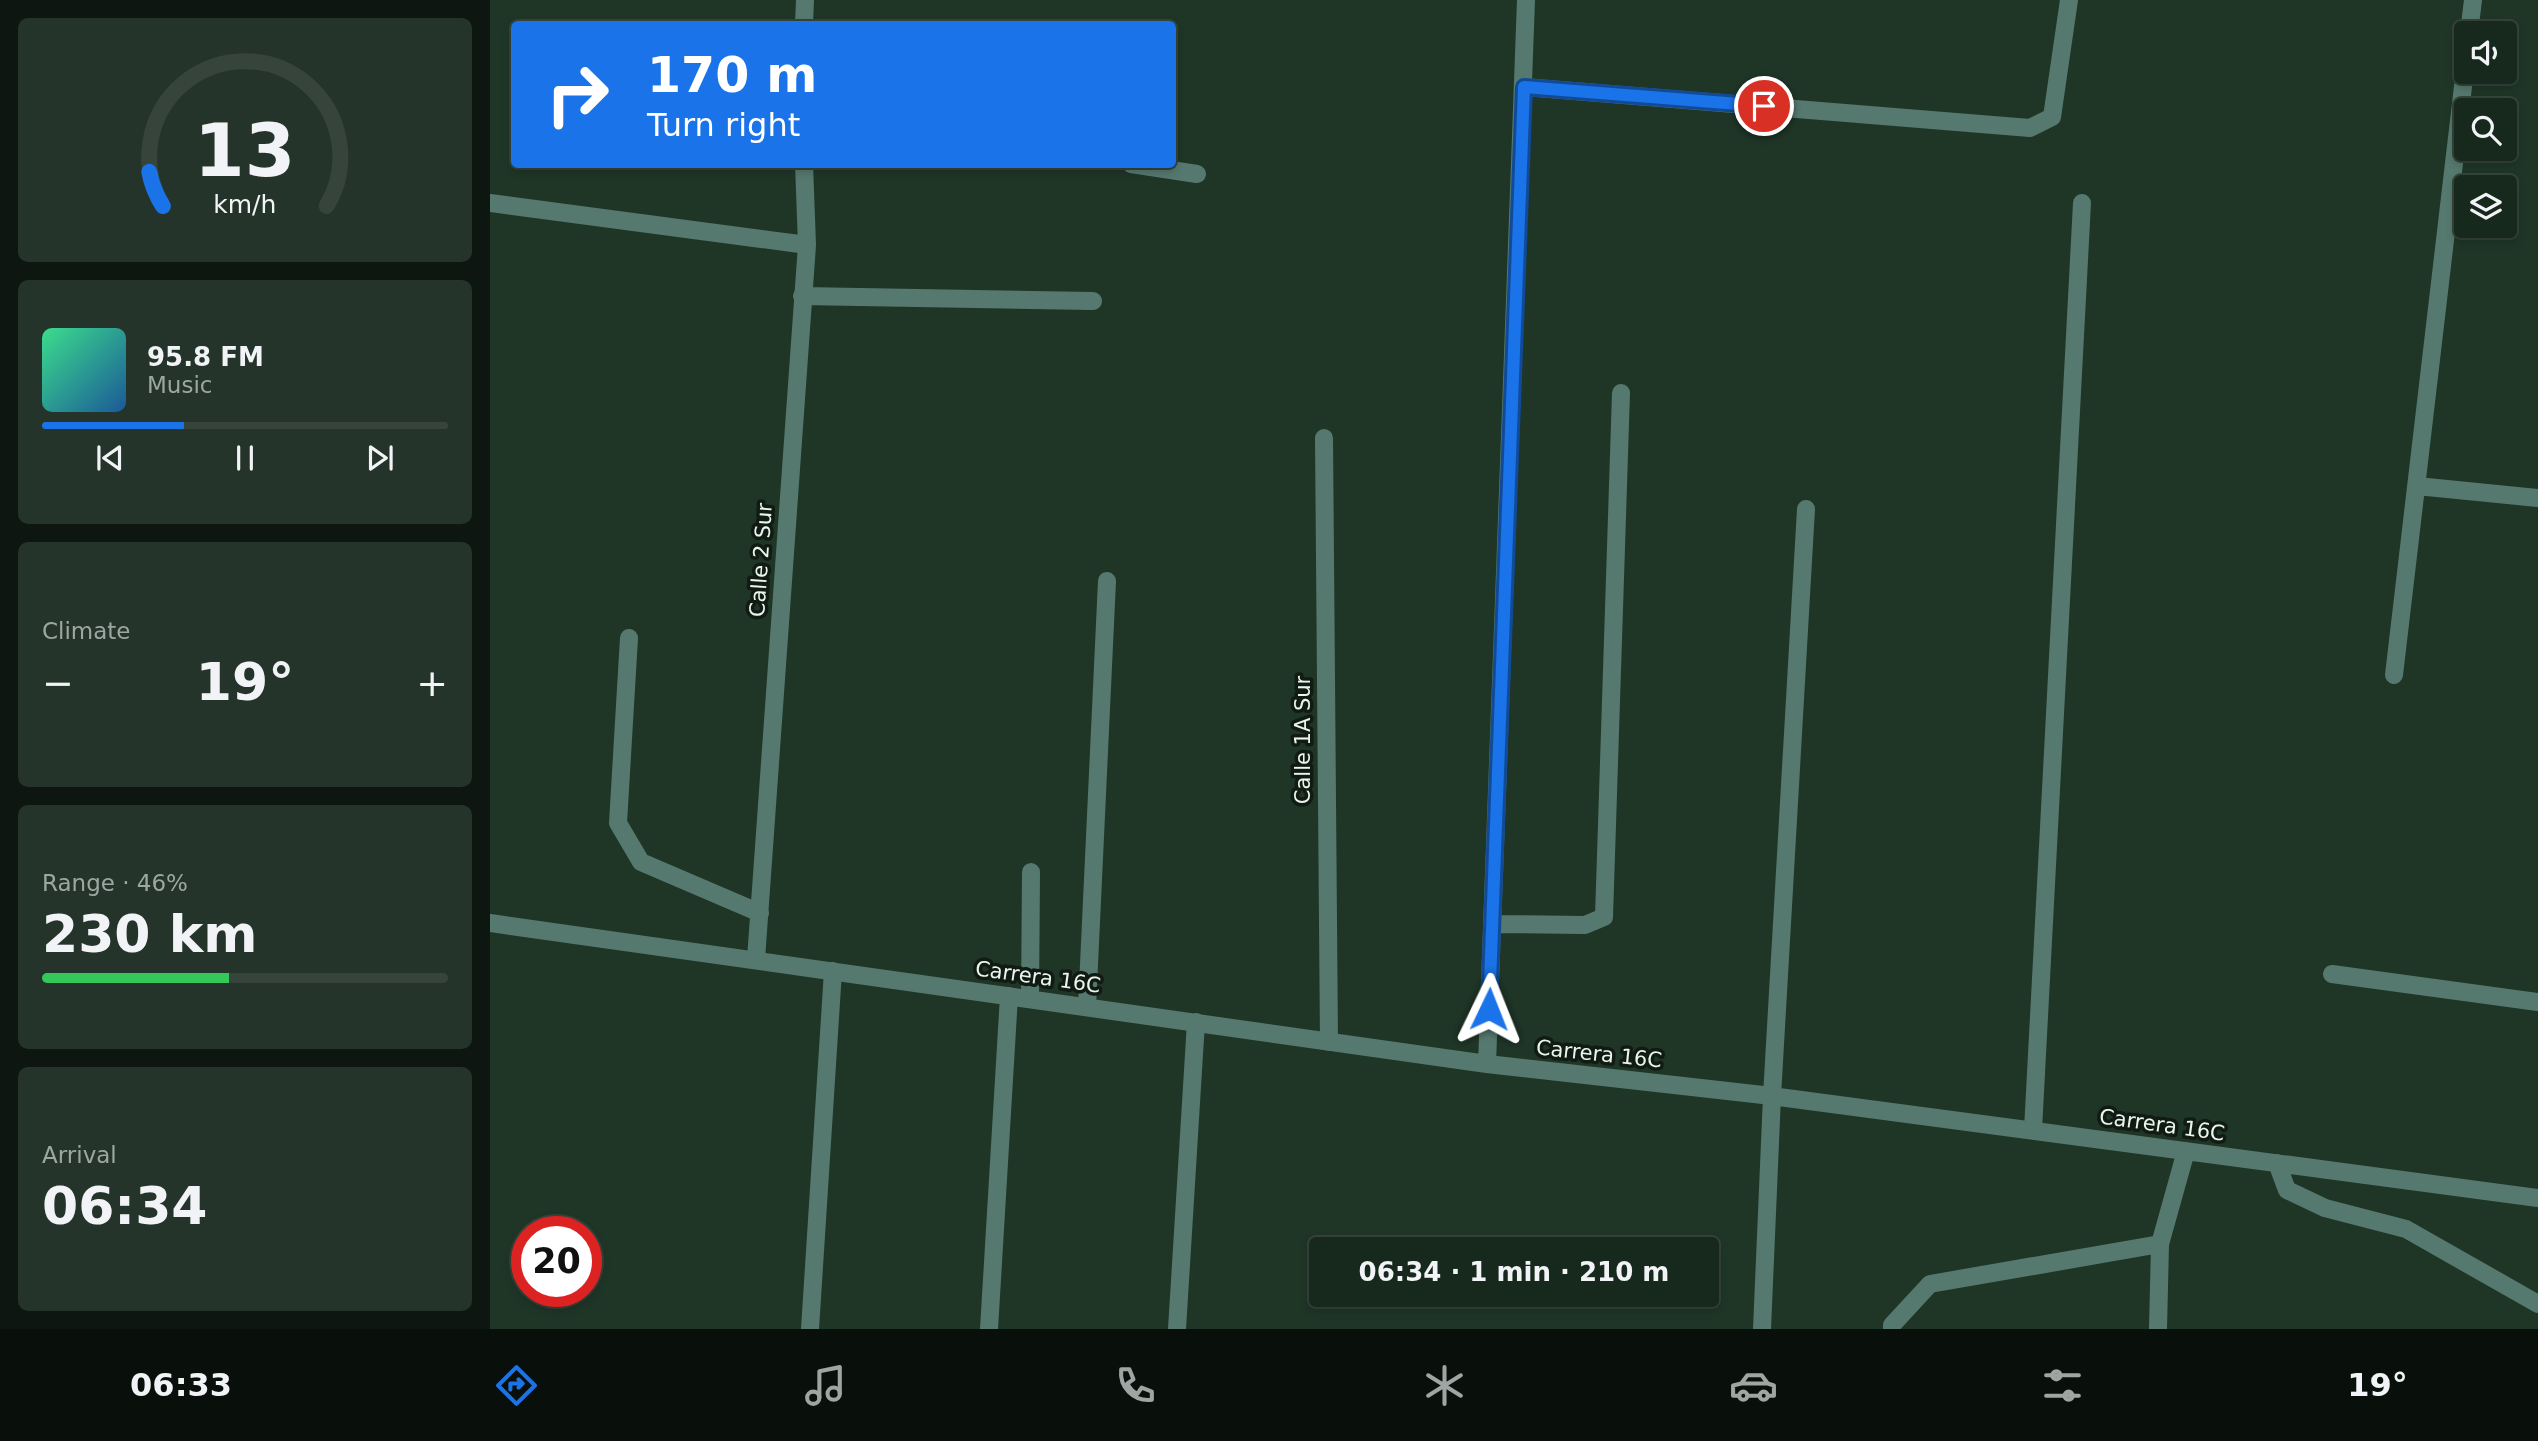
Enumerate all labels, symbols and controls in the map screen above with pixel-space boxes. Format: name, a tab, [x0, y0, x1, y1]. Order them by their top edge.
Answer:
map controls	[2454, 21, 2517, 238]
button: sound	[2454, 21, 2517, 84]
text: 170 m	[647, 47, 817, 104]
icon: right	[532, 49, 623, 140]
pin	[1734, 76, 1794, 136]
icon: arrive	[1745, 87, 1783, 125]
button: search	[2454, 98, 2517, 161]
text: Turn right	[647, 106, 800, 144]
text: 13	[194, 108, 296, 193]
button: layers	[2454, 175, 2517, 238]
text: km/h	[213, 190, 277, 219]
text: 95.8 FM	[147, 342, 264, 372]
text: Music	[147, 372, 212, 398]
icon: previous	[91, 439, 129, 477]
icon: pause	[226, 439, 264, 477]
icon: next	[361, 439, 399, 477]
street label: Calle 2 Sur	[745, 502, 777, 618]
text: Climate	[42, 618, 131, 644]
text: 19°	[196, 652, 294, 712]
text: −	[42, 661, 74, 705]
text: +	[416, 661, 448, 705]
street label: Calle 1A Sur	[1291, 675, 1315, 804]
text: Range · 46%	[42, 870, 188, 896]
text: 230 km	[42, 904, 257, 964]
street label: Carrera 16C	[974, 956, 1102, 998]
position arrow	[1452, 972, 1526, 1046]
street label: Carrera 16C	[1535, 1035, 1663, 1073]
street label: Carrera 16C	[2098, 1104, 2226, 1146]
text: Arrival	[42, 1142, 117, 1168]
text: 06:34	[42, 1176, 208, 1236]
speed limit sign: 20	[511, 1216, 602, 1307]
text: 06:34 · 1 min · 210 m	[1359, 1257, 1669, 1287]
icon: directions	[492, 1361, 541, 1410]
icon: music	[801, 1361, 850, 1410]
icon: phone	[1111, 1361, 1160, 1410]
icon: climate	[1420, 1361, 1469, 1410]
icon: car	[1729, 1361, 1778, 1410]
icon: filters	[2038, 1361, 2087, 1410]
text: 06:33	[130, 1366, 232, 1404]
text: 19°	[2347, 1366, 2408, 1404]

